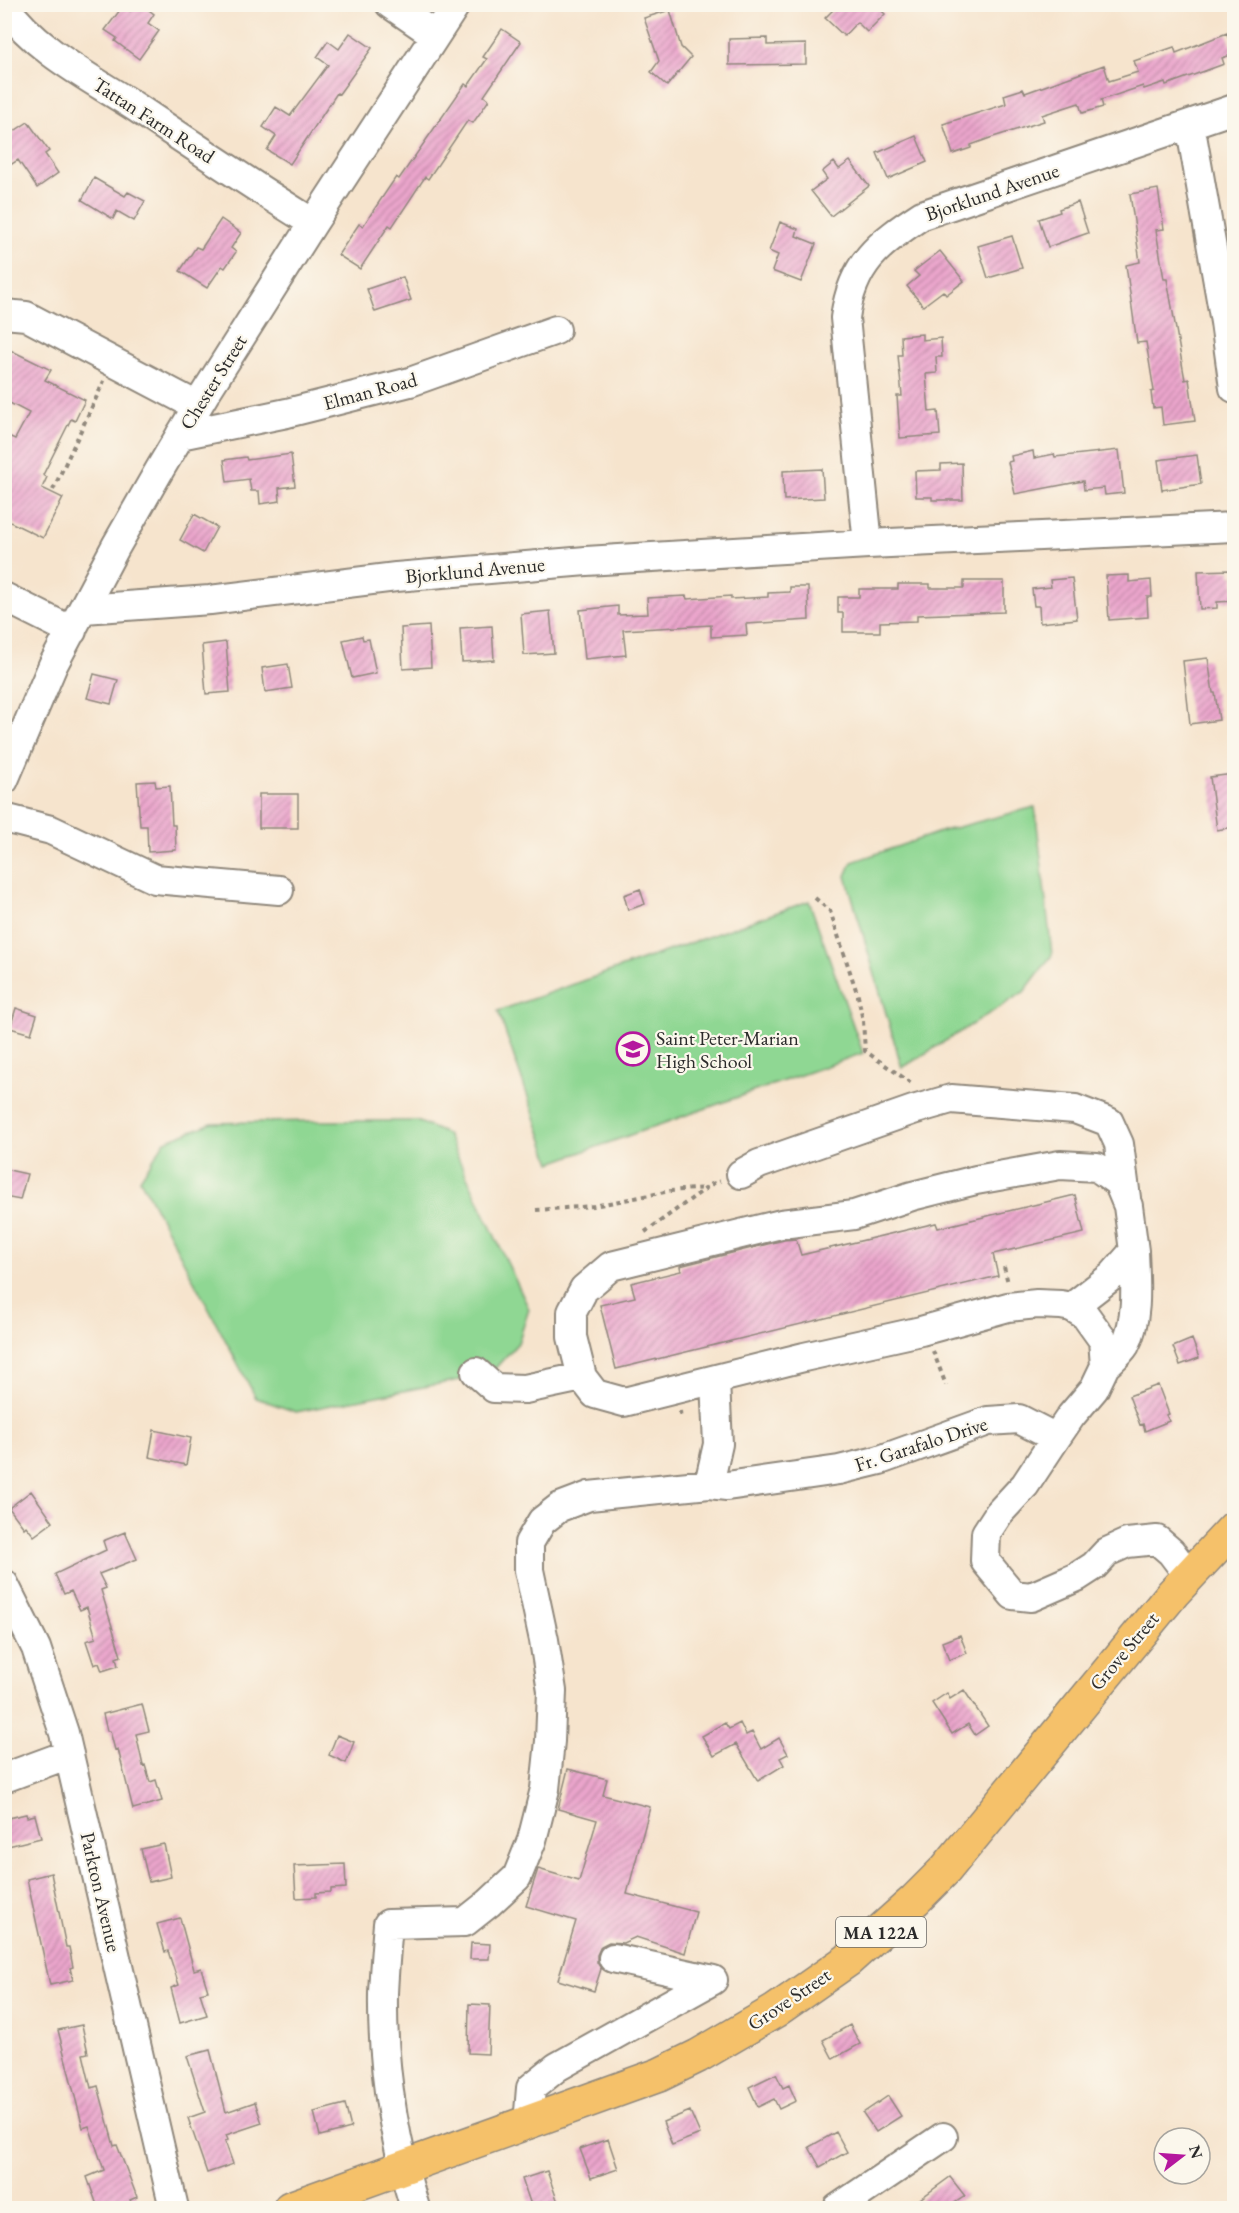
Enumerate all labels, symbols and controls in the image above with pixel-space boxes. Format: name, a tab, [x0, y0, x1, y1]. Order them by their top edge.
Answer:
street label: Tattan Farm Road	[88, 71, 221, 170]
street label: Bjorklund Avenue	[922, 157, 1062, 227]
street label: Chester Street	[174, 329, 253, 434]
street label: Elman Road	[320, 366, 421, 416]
street label: Bjorklund Avenue	[404, 551, 546, 589]
place label: Saint Peter-Marian High School	[656, 1025, 799, 1074]
school or university icon: Saint Peter-Marian High School	[615, 1031, 651, 1067]
street label: Fr. Garafalo Drive	[851, 1410, 991, 1478]
street label: Grove Street	[1084, 1606, 1165, 1696]
street label: Parkton Avenue	[75, 1830, 127, 1955]
road number: MA 122A	[836, 1917, 926, 1947]
street label: Grove Street	[742, 1961, 836, 2036]
north arrow	[1152, 2126, 1212, 2186]
text: N	[1184, 2142, 1208, 2161]

